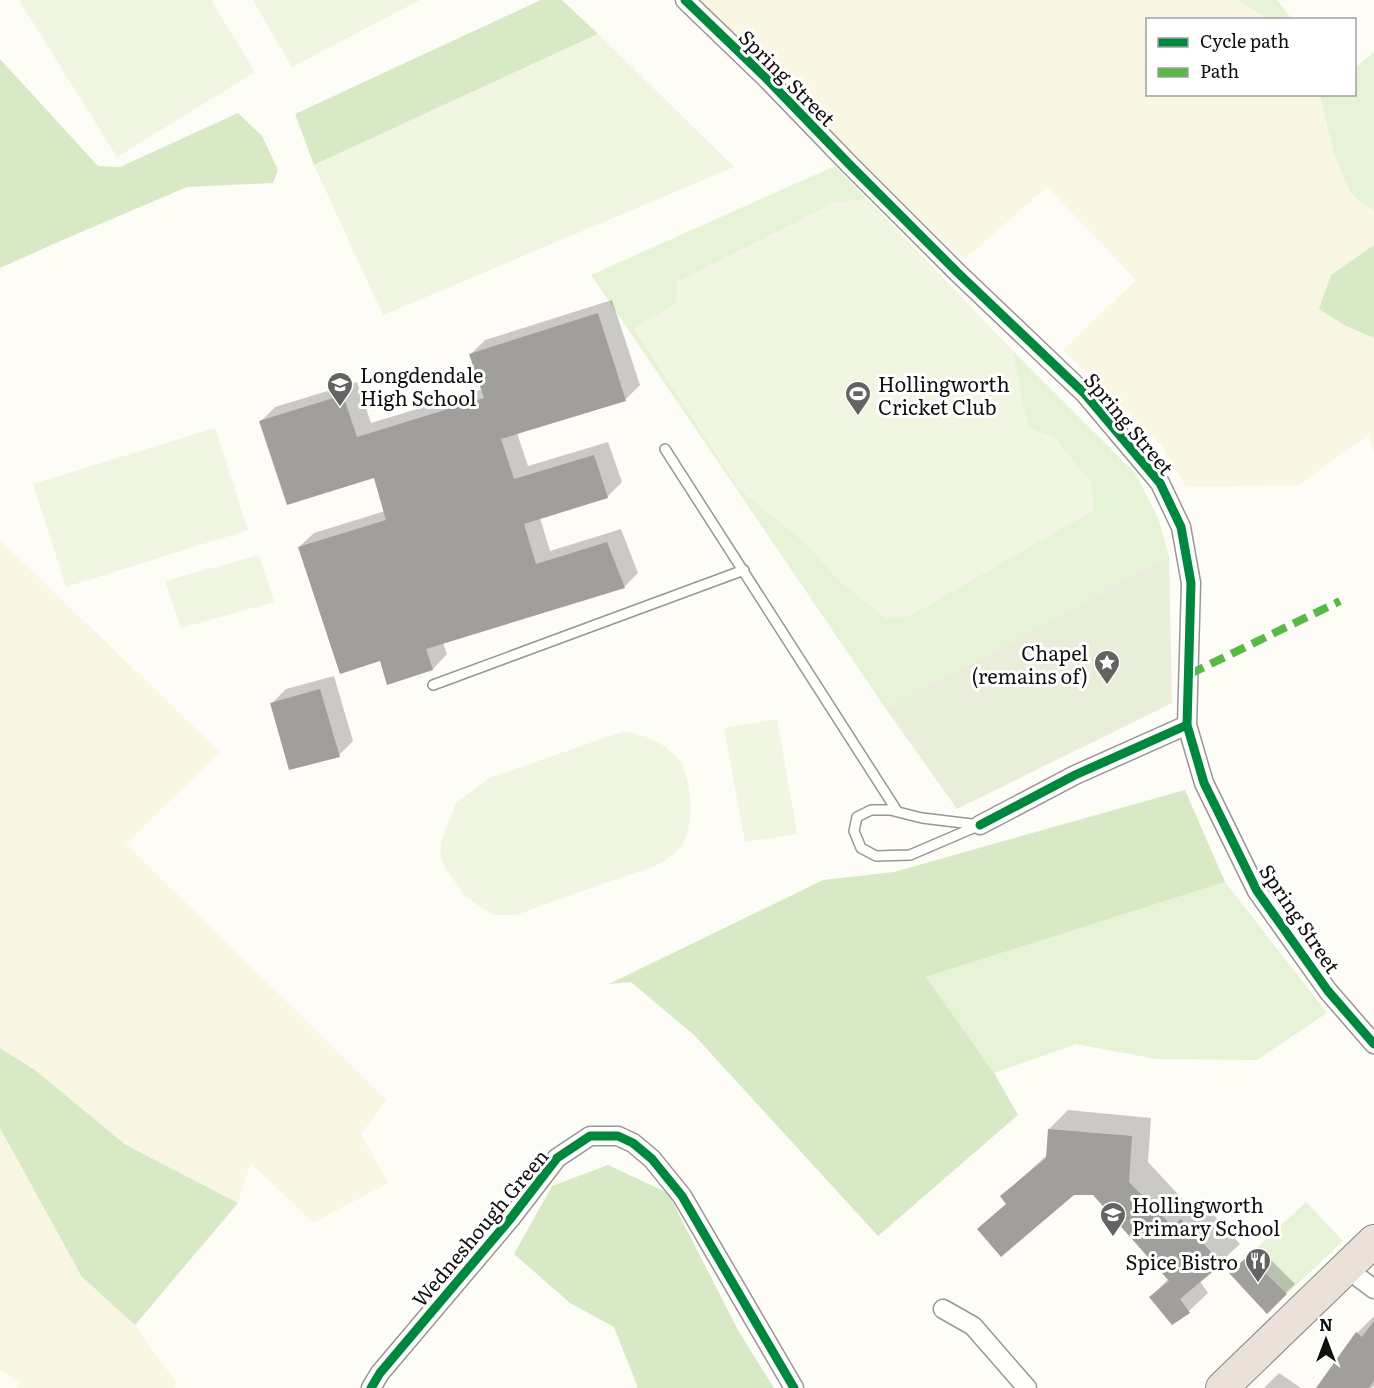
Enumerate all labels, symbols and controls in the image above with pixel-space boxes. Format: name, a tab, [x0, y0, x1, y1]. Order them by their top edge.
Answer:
legend	[1146, 18, 1356, 96]
street label: Spring Street	[733, 22, 843, 132]
text: Cycle path	[1200, 27, 1289, 54]
text: Path	[1200, 57, 1239, 84]
place label: Longdendale High School	[360, 359, 484, 412]
street label: Spring Street	[1078, 365, 1182, 481]
place label: Hollingworth Cricket Club	[878, 368, 1010, 421]
school or university icon: Longdendale High School	[325, 370, 355, 408]
sports icon: Hollingworth Cricket Club	[843, 379, 873, 417]
place label: Chapel (remains of)	[971, 637, 1088, 690]
place icon: Chapel (remains of)	[1092, 648, 1122, 686]
street label: Spring Street	[1253, 857, 1349, 979]
street label: Wedneshough Green	[404, 1141, 554, 1313]
place label: Hollingworth Primary School	[1132, 1189, 1280, 1242]
school or university icon: Hollingworth Primary School	[1098, 1200, 1128, 1238]
place label: Spice Bistro	[1125, 1246, 1238, 1276]
restaurant icon: Spice Bistro	[1243, 1246, 1273, 1284]
north arrow	[1296, 1310, 1356, 1370]
text: N	[1319, 1312, 1333, 1336]

